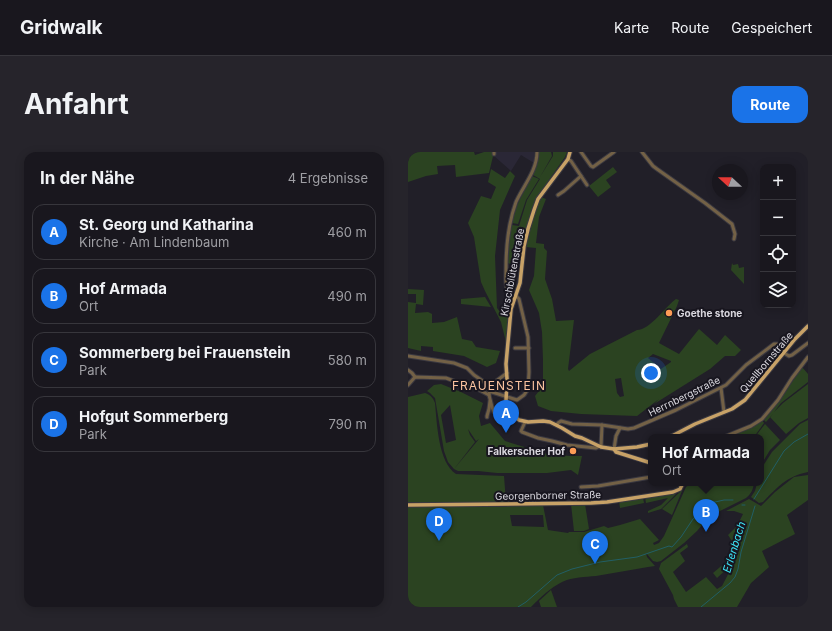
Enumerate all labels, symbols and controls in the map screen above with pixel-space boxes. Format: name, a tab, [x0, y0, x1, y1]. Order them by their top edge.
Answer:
text: Gridwalk	[20, 16, 103, 39]
text: Karte	[614, 19, 649, 36]
text: Route	[671, 19, 709, 36]
text: Gespeichert	[731, 19, 812, 36]
button: Route	[732, 86, 808, 123]
text: Anfahrt	[24, 87, 129, 121]
north arrow	[712, 164, 748, 200]
map controls	[760, 164, 796, 308]
button: +	[760, 164, 796, 200]
text: In der Nähe	[40, 168, 135, 188]
text: 4 Ergebnisse	[288, 170, 368, 186]
button: −	[760, 200, 796, 236]
text: St. Georg und Katharina	[79, 215, 254, 234]
text: A	[49, 224, 59, 240]
text: 460 m	[327, 224, 367, 240]
street label: Kirschblütenstraße	[498, 227, 526, 317]
text: Kirche · Am Lindenbaum	[79, 234, 229, 250]
button: locate	[760, 236, 796, 272]
button: layers	[760, 272, 796, 308]
text: Hof Armada	[79, 279, 167, 298]
text: B	[50, 288, 58, 304]
text: 490 m	[327, 288, 367, 304]
text: Ort	[79, 298, 98, 314]
place label: Goethe stone	[677, 307, 742, 319]
marker: Goethe stone	[664, 308, 674, 318]
street label: Quellbornstraße	[737, 329, 795, 395]
text: Sommerberg bei Frauenstein	[79, 343, 291, 362]
text: C	[49, 352, 59, 368]
text: 580 m	[328, 352, 367, 368]
text: Park	[79, 362, 107, 378]
your location	[641, 363, 661, 383]
street label: Herrnbergstraße	[646, 373, 722, 419]
district label: FRAUENSTEIN	[452, 378, 546, 393]
pin: A	[493, 400, 519, 433]
text: Hofgut Sommerberg	[79, 407, 228, 426]
text: D	[49, 416, 59, 432]
text: 790 m	[328, 416, 367, 432]
text: Park	[79, 426, 107, 442]
popup	[648, 434, 764, 486]
text: Hof Armada	[662, 443, 750, 462]
place label: Falkerscher Hof	[487, 445, 565, 457]
marker: Falkerscher Hof	[568, 446, 578, 456]
text: Ort	[662, 462, 681, 478]
street label: Georgenborner Straße	[495, 488, 601, 502]
pin: B	[693, 499, 719, 532]
pin: D	[426, 508, 452, 541]
water label: Erlenbach	[720, 519, 749, 574]
pin: C	[582, 531, 608, 564]

